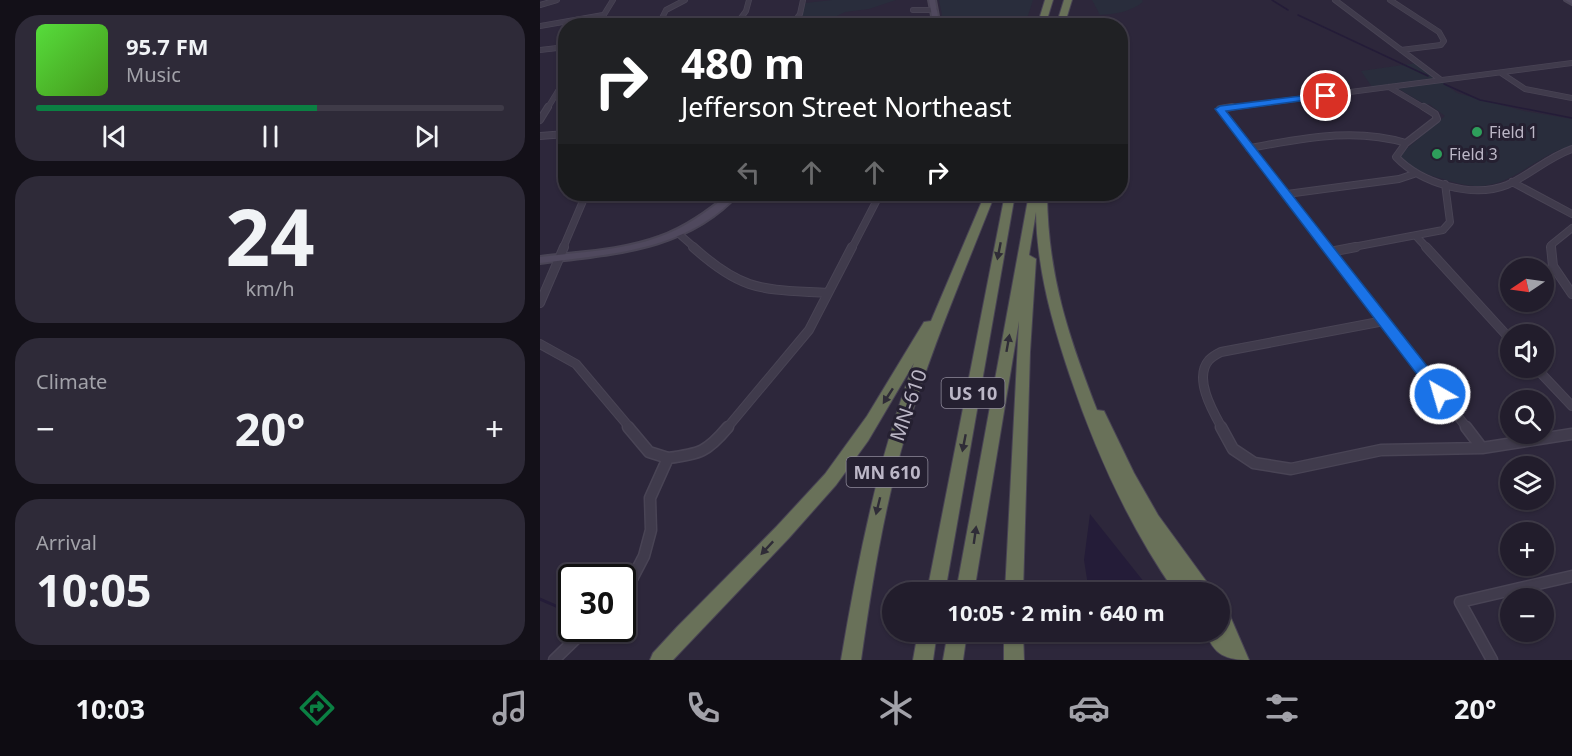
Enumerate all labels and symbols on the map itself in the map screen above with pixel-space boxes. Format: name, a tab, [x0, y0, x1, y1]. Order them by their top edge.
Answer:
pin	[1300, 70, 1351, 121]
place label: Field 1	[1489, 121, 1538, 143]
marker: Field 1	[1470, 125, 1484, 139]
place label: Field 3	[1449, 143, 1498, 165]
marker: Field 3	[1430, 147, 1444, 161]
one-way arrow	[994, 242, 1003, 261]
north arrow	[1500, 258, 1554, 312]
one-way arrow	[1004, 333, 1013, 352]
position arrow	[1408, 362, 1472, 426]
street label: MN-610	[883, 366, 933, 444]
road number: US 10	[942, 378, 1004, 408]
one-way arrow	[882, 387, 893, 404]
one-way arrow	[959, 434, 968, 453]
road number: MN 610	[846, 457, 928, 487]
one-way arrow	[872, 496, 882, 515]
one-way arrow	[970, 525, 979, 544]
one-way arrow	[760, 540, 774, 555]
speed limit sign: 30	[558, 564, 636, 642]

